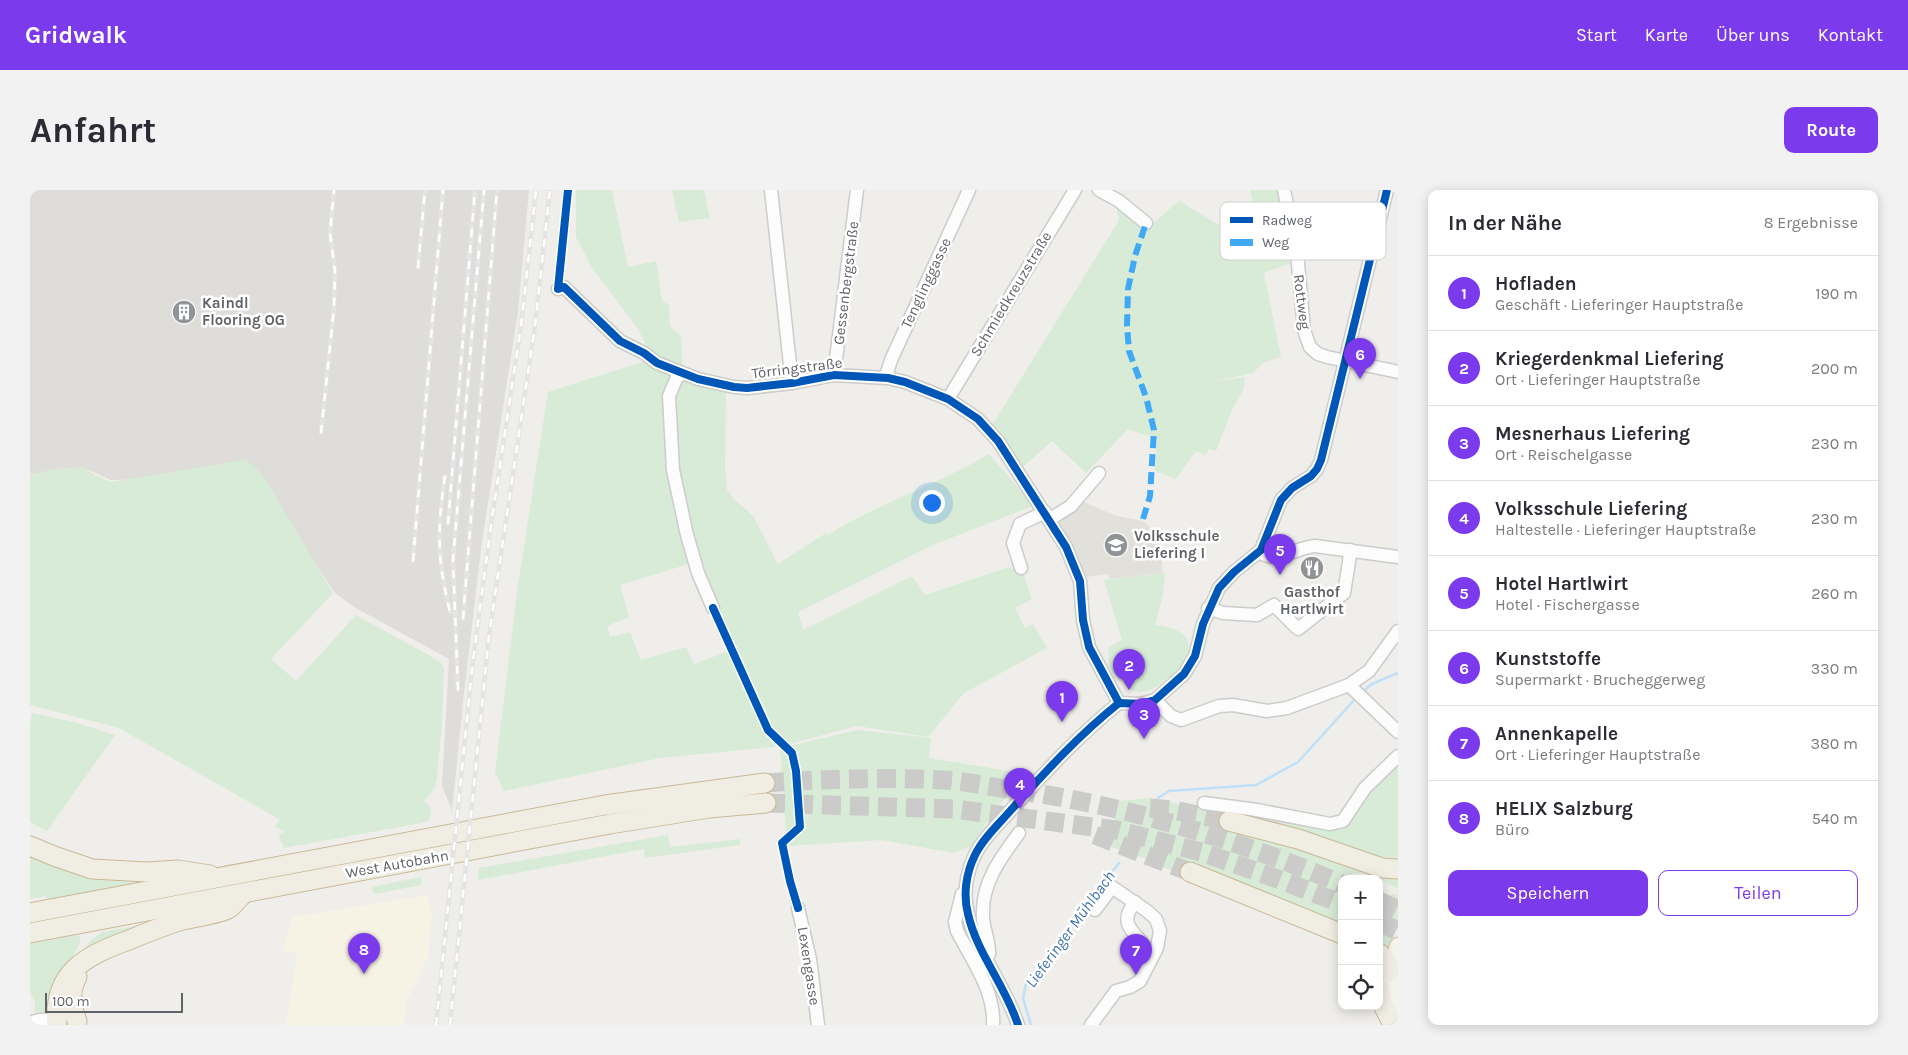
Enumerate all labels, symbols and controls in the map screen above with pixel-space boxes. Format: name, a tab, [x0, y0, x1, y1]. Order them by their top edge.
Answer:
text: Gridwalk	[25, 21, 127, 49]
text: Start	[1576, 24, 1617, 46]
text: Karte	[1645, 24, 1688, 46]
text: Über uns	[1716, 24, 1790, 46]
text: Kontakt	[1818, 24, 1883, 46]
button: Route	[1784, 107, 1878, 153]
text: Anfahrt	[30, 110, 156, 151]
legend	[1220, 202, 1386, 260]
text: In der Nähe	[1448, 211, 1562, 235]
text: Radweg	[1262, 212, 1312, 229]
text: 8 Ergebnisse	[1764, 213, 1858, 232]
street label: Gessenbergstraße	[829, 220, 863, 346]
street label: Schmiedkreuzstraße	[967, 228, 1055, 360]
text: Weg	[1262, 234, 1289, 251]
street label: Tenglinggasse	[897, 235, 955, 331]
street label: Rottweg	[1290, 273, 1314, 331]
text: Hofladen	[1495, 273, 1577, 295]
text: 1	[1461, 284, 1467, 303]
text: 190 m	[1815, 284, 1858, 303]
place label: Kaindl Flooring OG	[202, 294, 285, 329]
text: Geschäft · Lieferinger Hauptstraße	[1495, 295, 1743, 314]
building icon: Kaindl Flooring OG	[171, 299, 197, 325]
pin: 6	[1344, 338, 1376, 379]
text: Kriegerdenkmal Liefering	[1495, 348, 1724, 370]
street label: Törringstraße	[751, 353, 843, 383]
text: 2	[1459, 359, 1469, 378]
text: 200 m	[1811, 359, 1858, 378]
text: Ort · Lieferinger Hauptstraße	[1495, 370, 1700, 389]
text: Mesnerhaus Liefering	[1495, 423, 1690, 445]
text: 3	[1459, 434, 1469, 453]
text: 230 m	[1811, 434, 1858, 453]
text: Ort · Reischelgasse	[1495, 445, 1632, 464]
your location	[919, 490, 945, 516]
text: Volksschule Liefering	[1495, 498, 1687, 520]
text: 4	[1459, 509, 1469, 528]
text: 230 m	[1811, 509, 1858, 528]
text: Haltestelle · Lieferinger Hauptstraße	[1495, 520, 1756, 539]
place label: Volksschule Liefering I	[1134, 527, 1219, 562]
school or university icon: Volksschule Liefering I	[1103, 532, 1129, 558]
pin: 5	[1264, 534, 1296, 575]
restaurant icon: Gasthof Hartlwirt	[1299, 555, 1325, 581]
text: Hotel Hartlwirt	[1495, 573, 1628, 595]
place label: Gasthof Hartlwirt	[1280, 583, 1344, 618]
text: 5	[1459, 584, 1469, 603]
text: 260 m	[1811, 584, 1858, 603]
text: Hotel · Fischergasse	[1495, 595, 1640, 614]
text: Kunststoffe	[1495, 648, 1601, 670]
pin: 2	[1113, 649, 1145, 690]
text: 6	[1459, 659, 1469, 678]
text: 330 m	[1811, 659, 1858, 678]
text: Supermarkt · Brucheggerweg	[1495, 670, 1705, 689]
pin: 1	[1046, 681, 1078, 722]
pin: 3	[1128, 698, 1160, 739]
text: Annenkapelle	[1495, 723, 1618, 745]
text: 7	[1460, 734, 1468, 753]
text: 380 m	[1810, 734, 1858, 753]
text: Ort · Lieferinger Hauptstraße	[1495, 745, 1700, 764]
pin: 4	[1004, 768, 1036, 809]
text: HELIX Salzburg	[1495, 798, 1633, 820]
text: 8	[1459, 809, 1469, 828]
text: 540 m	[1812, 809, 1858, 828]
text: Büro	[1495, 820, 1529, 839]
street label: West Autobahn	[344, 846, 450, 882]
water label: Lieferinger Mühlbach	[1021, 867, 1119, 991]
button: Speichern	[1448, 870, 1648, 916]
button: Teilen	[1658, 870, 1858, 916]
map controls	[1338, 875, 1383, 1010]
button: +	[1338, 875, 1383, 920]
button: −	[1338, 920, 1383, 965]
street label: Lexengasse	[794, 925, 824, 1007]
pin: 8	[348, 933, 380, 974]
pin: 7	[1120, 934, 1152, 975]
button: locate	[1338, 965, 1383, 1010]
scale bar	[45, 990, 182, 1013]
text: 100 m	[52, 993, 90, 1010]

